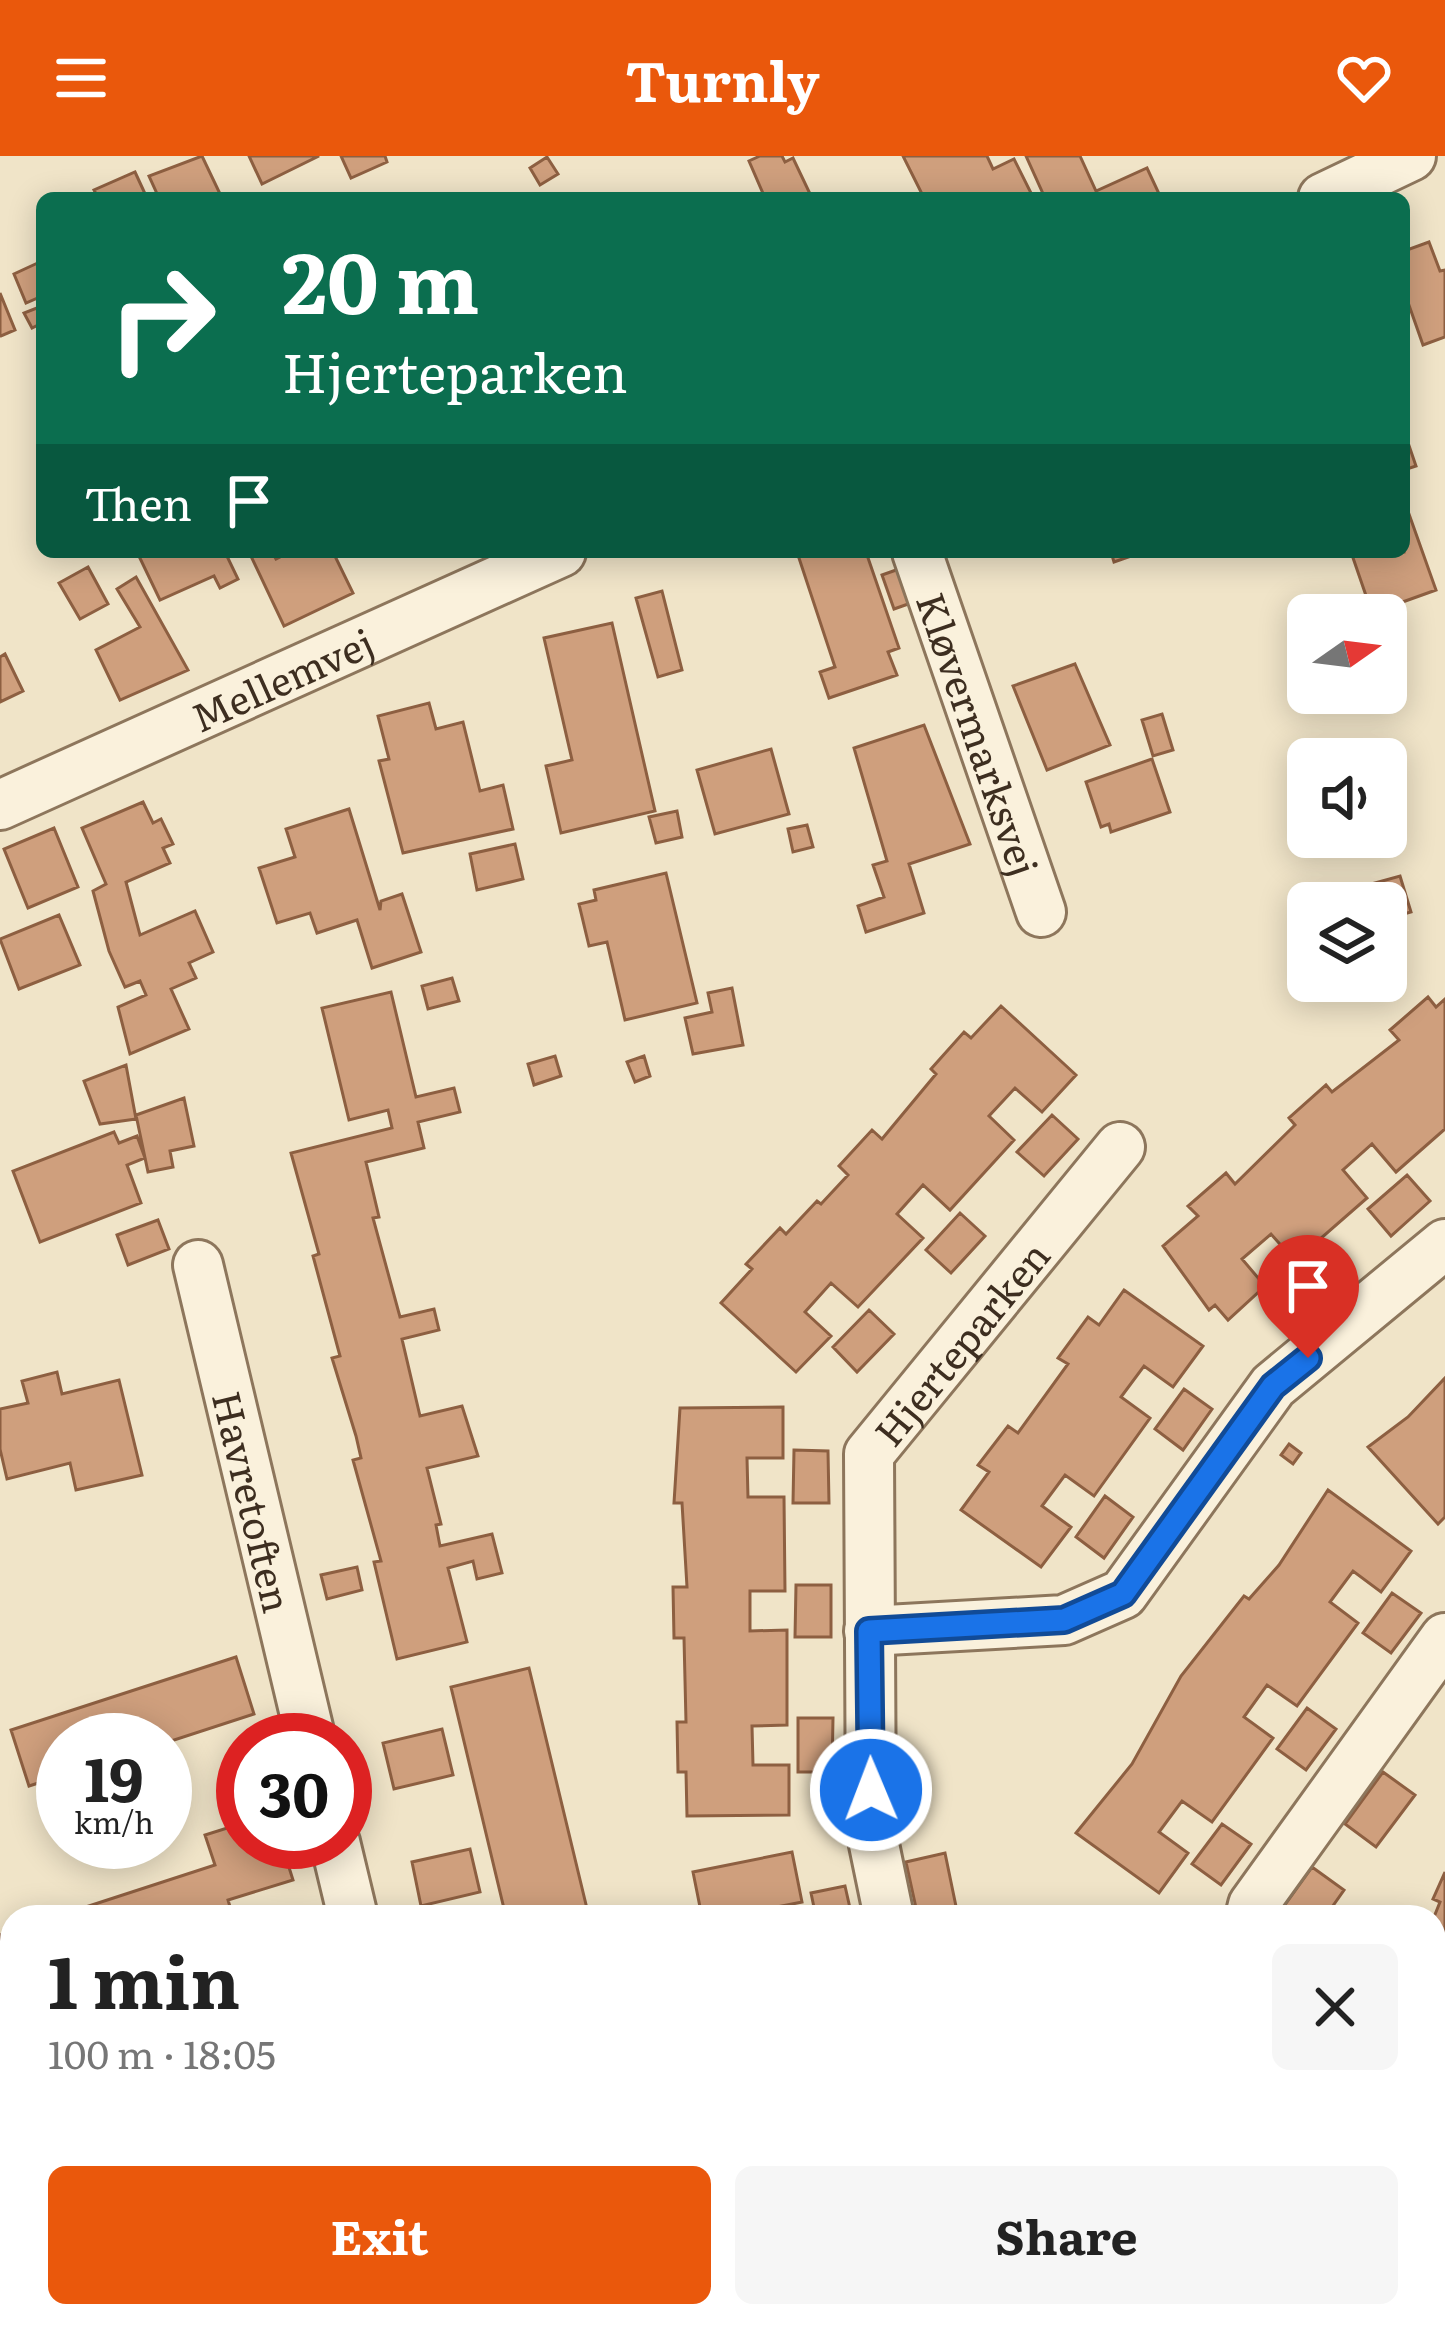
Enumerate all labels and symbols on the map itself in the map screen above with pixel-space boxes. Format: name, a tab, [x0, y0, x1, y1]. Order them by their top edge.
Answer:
street label: Kløvermarksvej	[904, 584, 1055, 883]
north arrow	[1287, 594, 1407, 714]
street label: Mellemvej	[181, 612, 382, 744]
street label: Hjerteparken	[859, 1227, 1062, 1457]
pin	[1257, 1235, 1359, 1358]
street label: Havretoften	[200, 1385, 309, 1618]
speed limit sign: 30	[216, 1713, 372, 1869]
position arrow	[808, 1727, 934, 1853]

